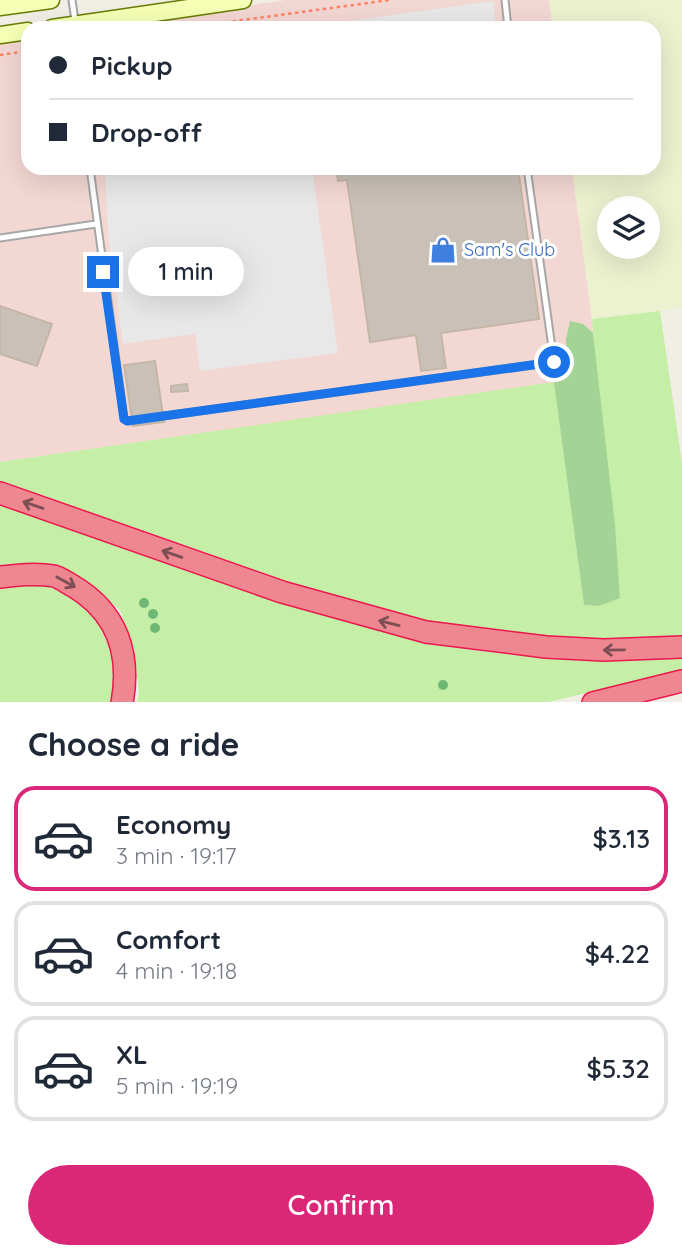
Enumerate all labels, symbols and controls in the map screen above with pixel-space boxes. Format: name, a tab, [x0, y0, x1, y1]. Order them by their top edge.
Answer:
text: Pickup	[91, 49, 173, 82]
text: Drop-off	[91, 116, 202, 149]
map controls	[597, 196, 660, 259]
button: layers	[597, 196, 660, 259]
shop icon: Sam's Club	[428, 235, 458, 265]
place label: Sam's Club	[464, 238, 555, 261]
callout: 1 min	[128, 247, 243, 296]
route end	[87, 256, 119, 288]
text: 1 min	[158, 257, 214, 286]
route start	[538, 346, 570, 378]
one-way arrow	[22, 498, 44, 510]
one-way arrow	[161, 547, 183, 559]
one-way arrow	[56, 575, 76, 589]
one-way arrow	[378, 615, 400, 628]
one-way arrow	[603, 643, 626, 656]
text: Choose a ride	[28, 724, 240, 764]
icon: car	[32, 807, 95, 870]
text: Economy	[116, 808, 231, 841]
text: $3.13	[592, 822, 650, 855]
text: 3 min · 19:17	[116, 841, 237, 870]
icon: car	[32, 922, 95, 985]
text: Comfort	[116, 923, 221, 956]
text: $4.22	[585, 937, 650, 970]
text: 4 min · 19:18	[116, 956, 237, 985]
icon: car	[32, 1037, 95, 1100]
text: XL	[116, 1038, 148, 1071]
text: $5.32	[587, 1052, 650, 1085]
text: 5 min · 19:19	[116, 1071, 238, 1100]
button: Confirm	[28, 1165, 654, 1245]

